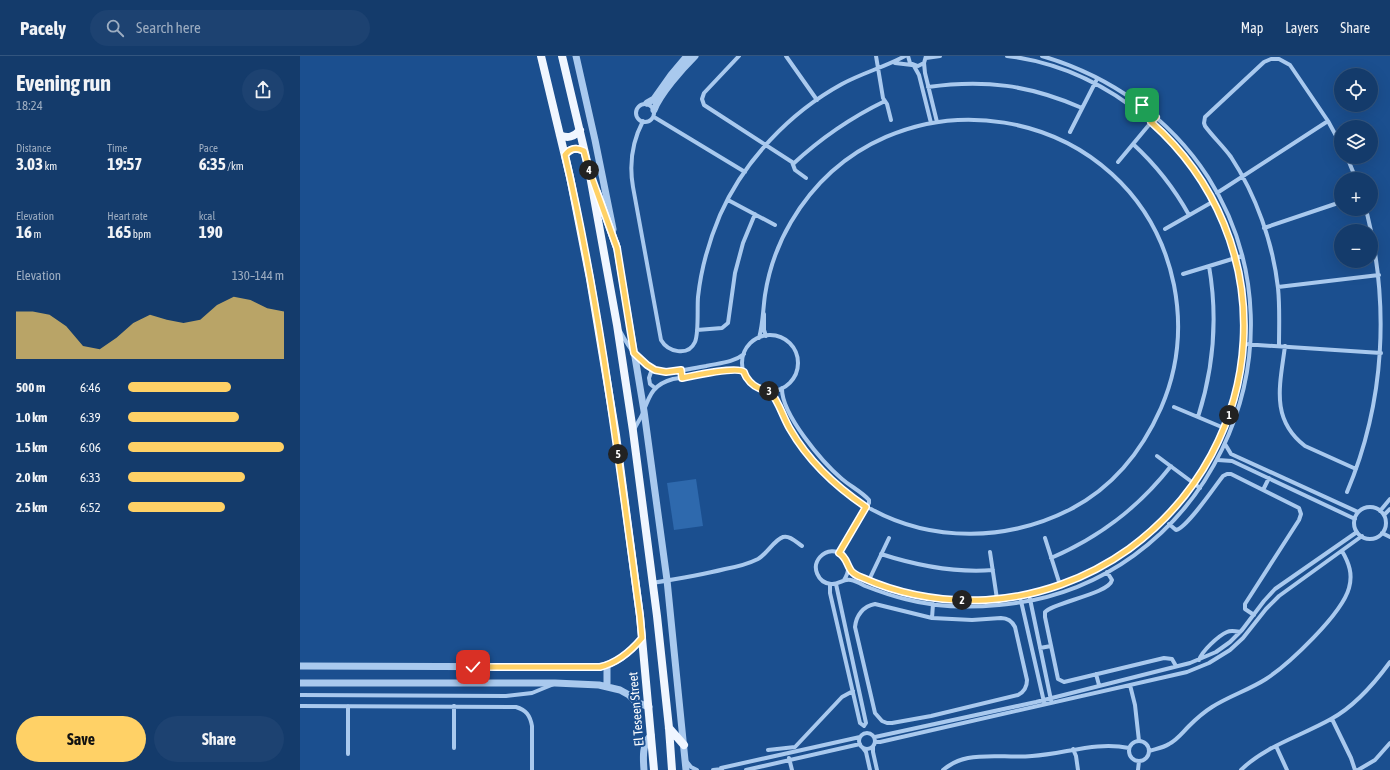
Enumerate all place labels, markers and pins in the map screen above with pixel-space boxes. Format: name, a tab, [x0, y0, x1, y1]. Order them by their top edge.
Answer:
pin	[1125, 88, 1159, 122]
pin: 4	[579, 160, 599, 180]
pin: 3	[759, 381, 779, 401]
pin: 1	[1219, 405, 1239, 425]
pin: 5	[608, 444, 628, 464]
pin: 2	[952, 590, 972, 610]
pin	[456, 650, 490, 684]

